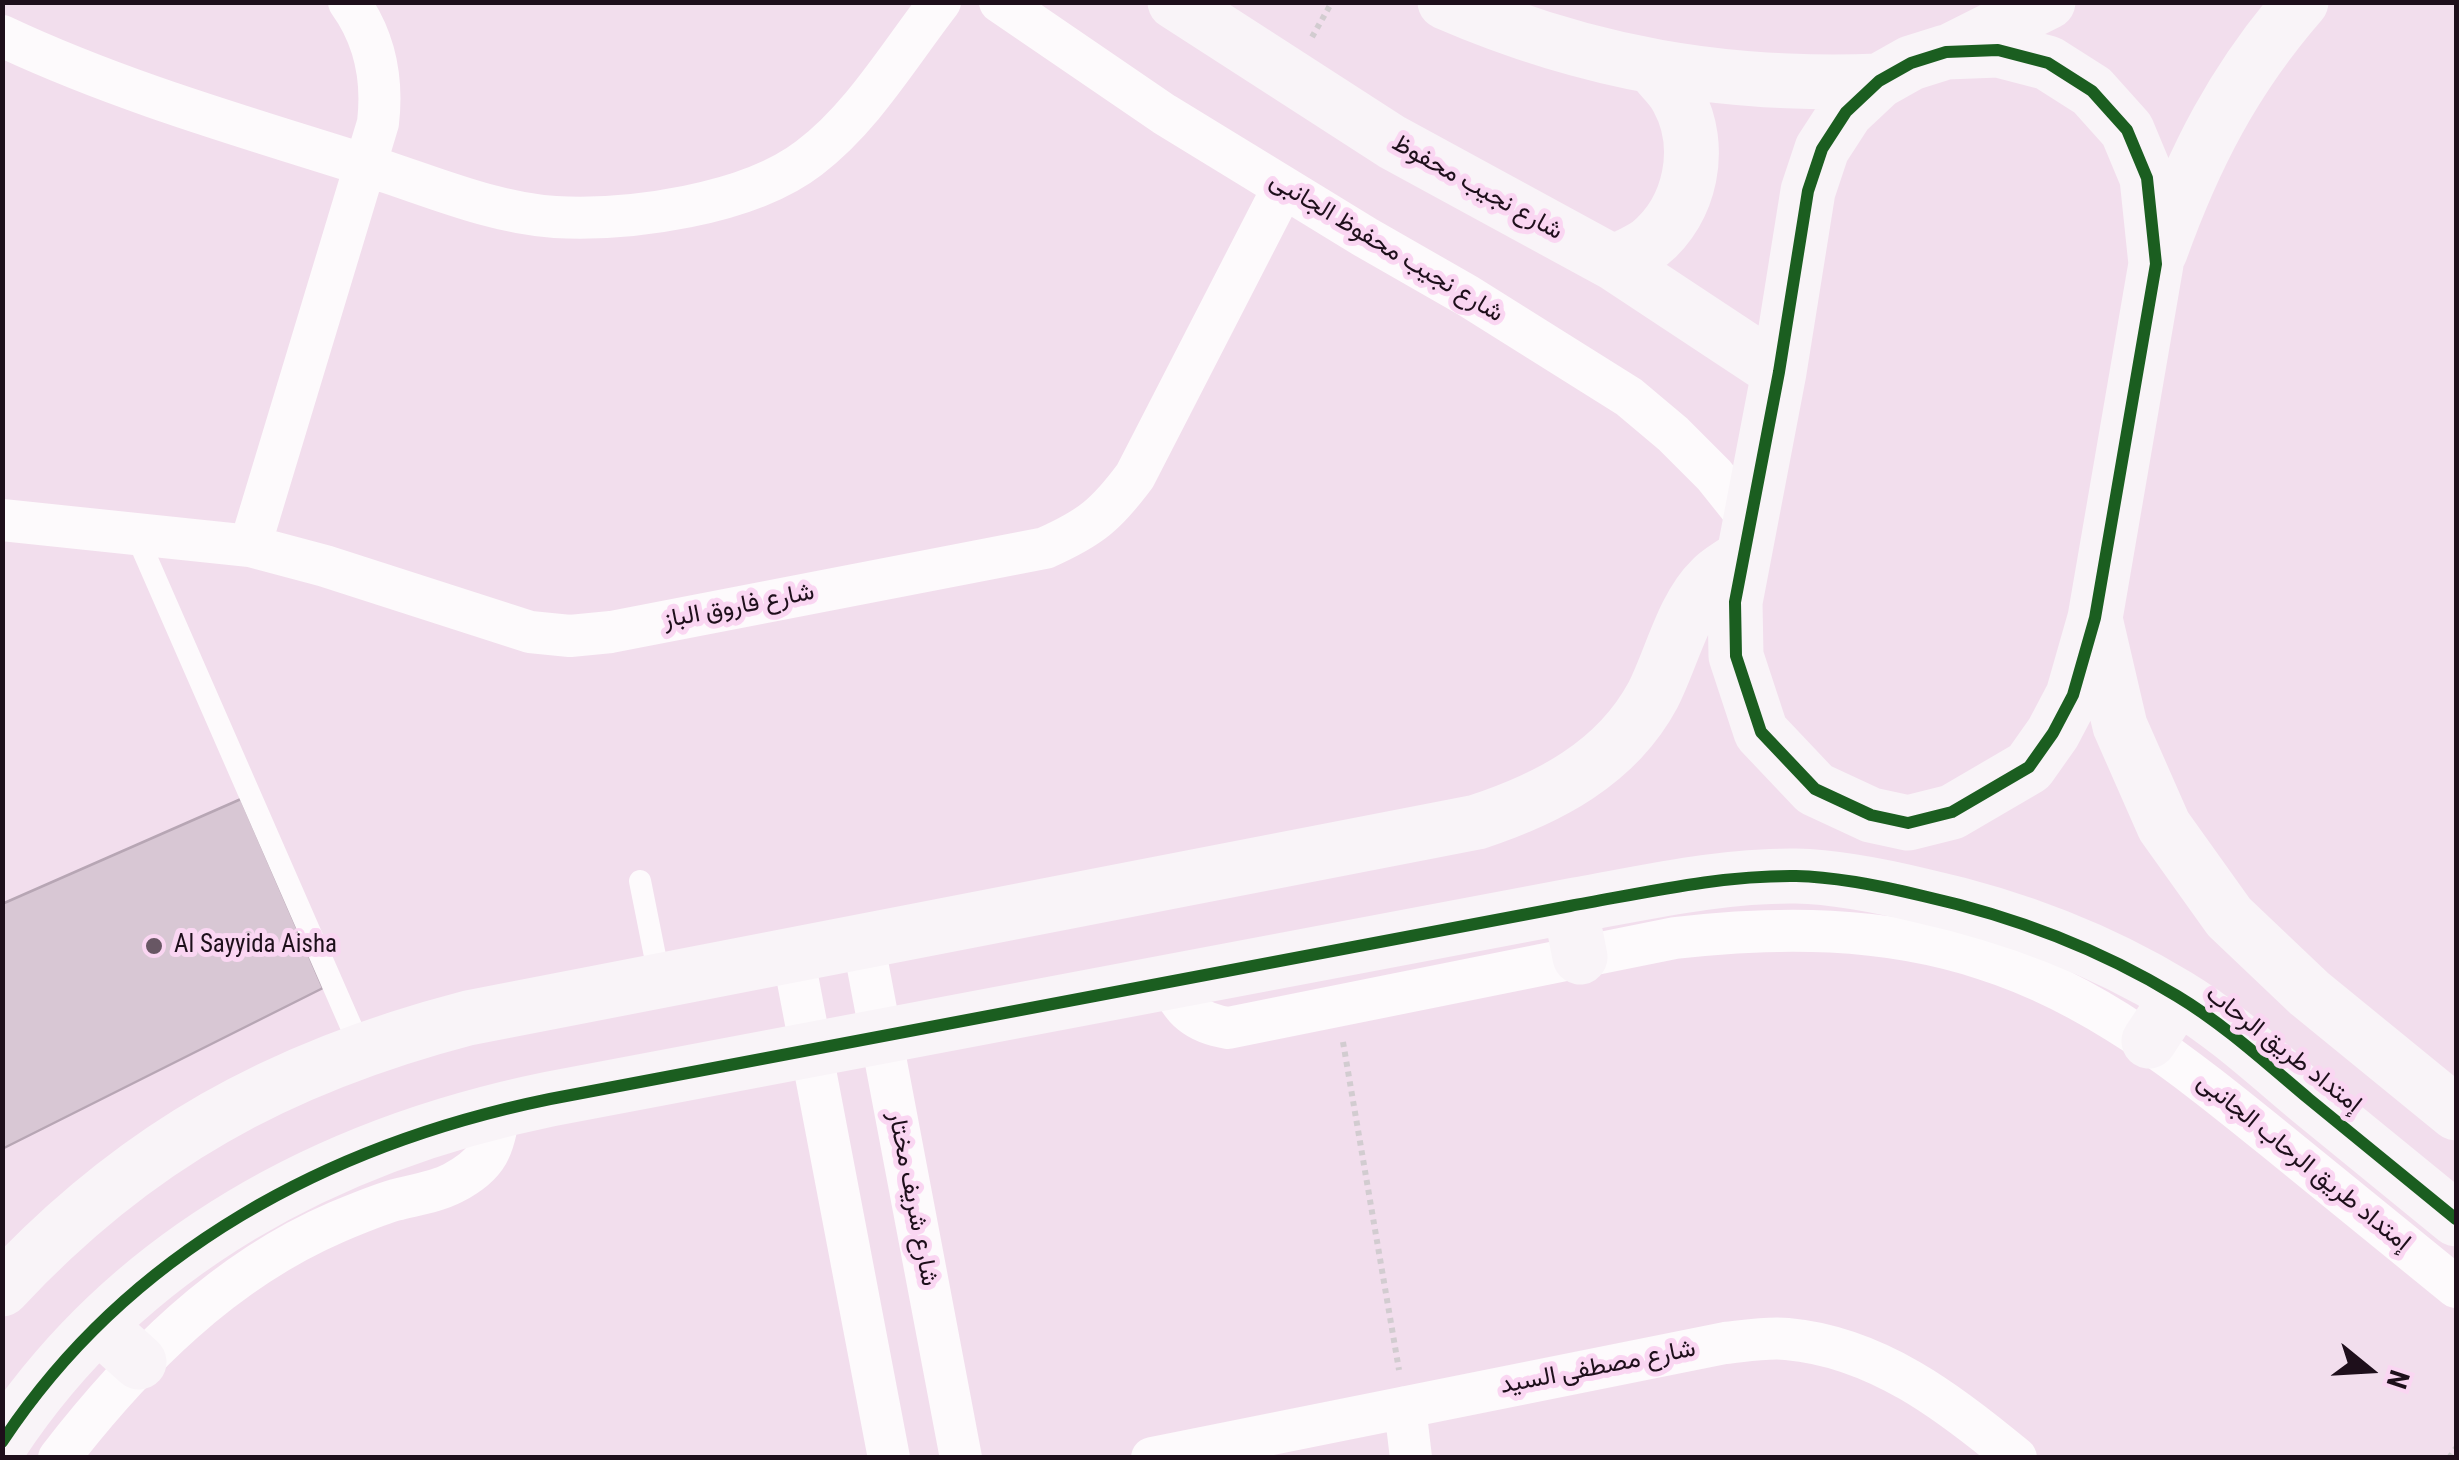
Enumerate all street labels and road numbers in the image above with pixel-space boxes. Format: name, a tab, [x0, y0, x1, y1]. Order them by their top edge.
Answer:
street label: شارع نجيب محفوظ	[1386, 129, 1568, 247]
street label: شارع نجيب محفوظ الجانبى	[1264, 166, 1508, 330]
street label: شارع فاروق الباز	[661, 578, 817, 636]
street label: إمتداد طريق الرحاب	[2199, 980, 2367, 1120]
street label: إمتداد طريق الرحاب الجانبى	[2190, 1068, 2416, 1258]
street label: شارع شريف مختار	[880, 1109, 944, 1289]
street label: شارع مصطفى السيد	[1498, 1334, 1698, 1402]

